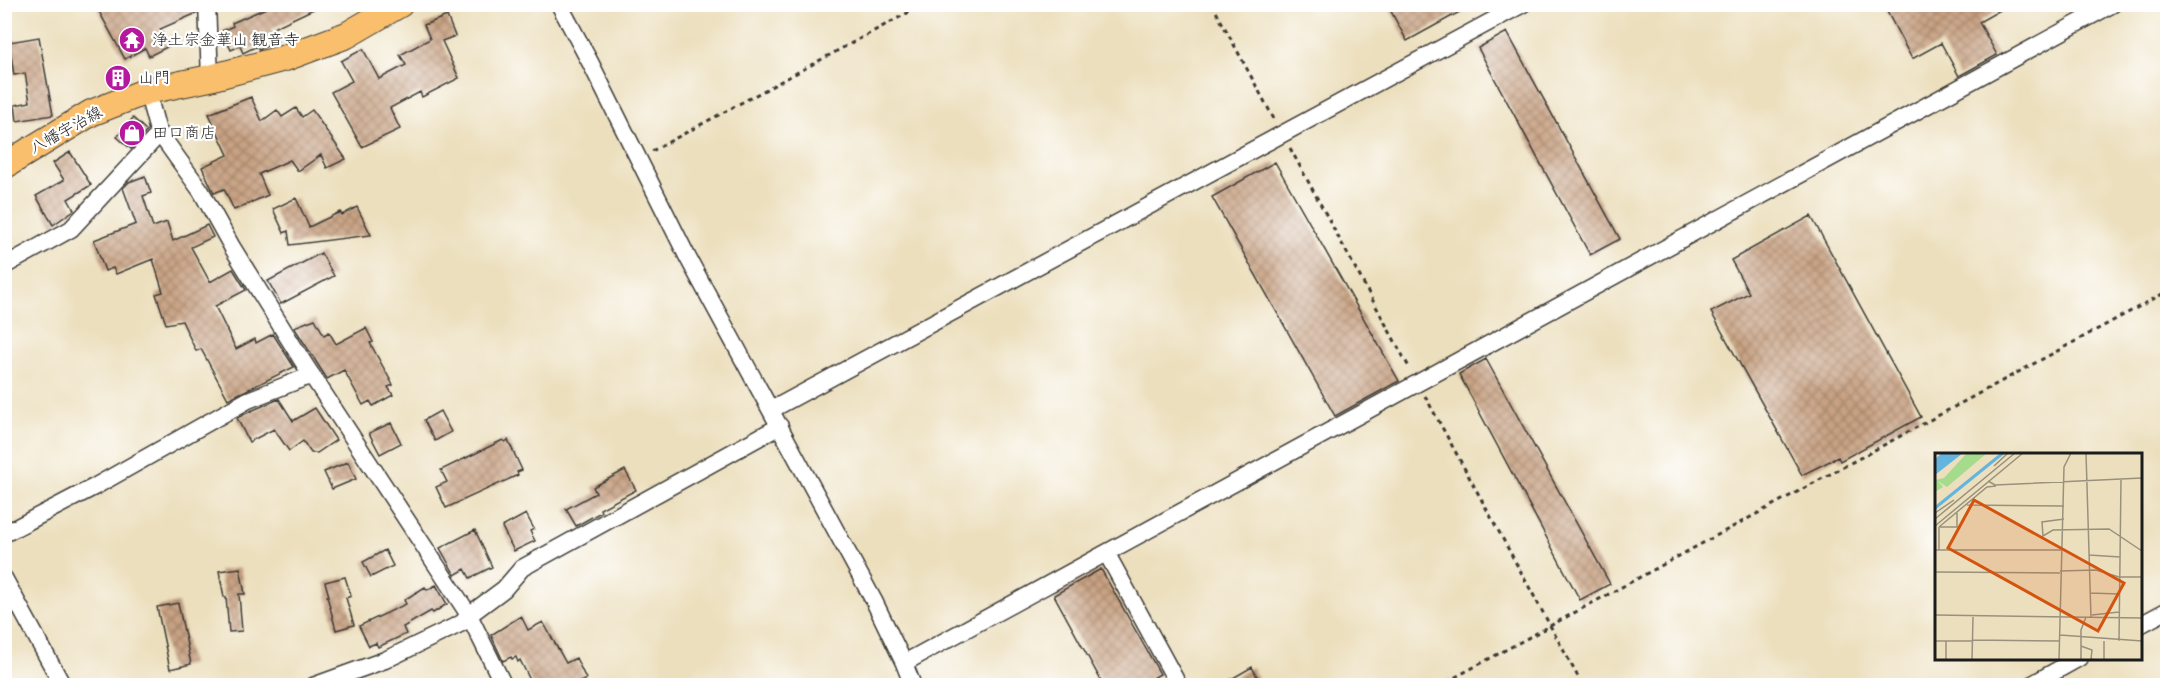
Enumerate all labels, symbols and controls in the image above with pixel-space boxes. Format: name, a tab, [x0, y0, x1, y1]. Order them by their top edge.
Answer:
temple icon: 浄土宗金華山 観音寺	[117, 25, 147, 55]
place label: 浄土宗金華山 観音寺	[152, 30, 299, 50]
building icon: 山門	[103, 63, 133, 93]
place label: 山門	[138, 68, 170, 88]
street label: 八幡宇治線	[26, 102, 106, 158]
shop icon: 田口商店	[117, 118, 147, 148]
place label: 田口商店	[152, 123, 216, 143]
inset map	[1935, 453, 2142, 660]

